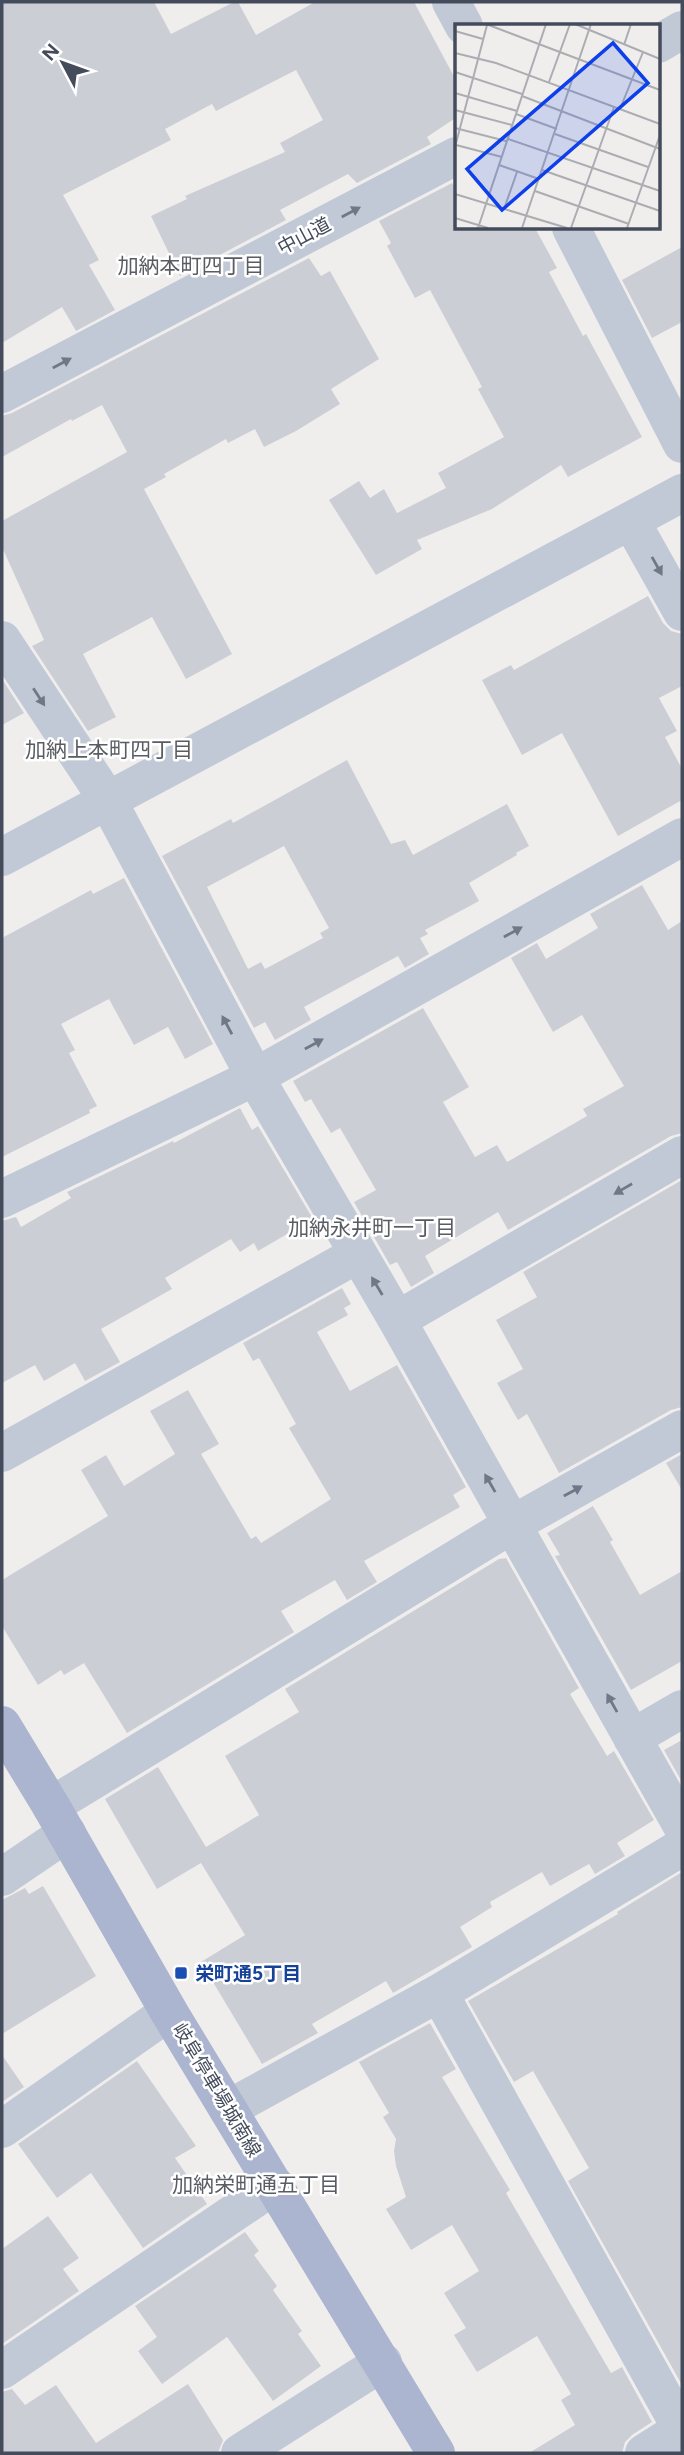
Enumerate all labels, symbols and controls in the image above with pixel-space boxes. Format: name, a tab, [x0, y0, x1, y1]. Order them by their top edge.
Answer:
inset map	[455, 24, 660, 229]
north arrow	[28, 28, 98, 98]
text: N	[37, 39, 64, 65]
one-way arrow	[341, 206, 361, 218]
street label: 中山道	[273, 212, 335, 260]
district label: 加納本町四丁目	[118, 253, 265, 278]
one-way arrow	[52, 357, 72, 368]
one-way arrow	[651, 556, 663, 576]
one-way arrow	[33, 687, 46, 707]
district label: 加納上本町四丁目	[25, 737, 193, 762]
one-way arrow	[503, 926, 522, 938]
one-way arrow	[221, 1014, 233, 1034]
one-way arrow	[305, 1038, 324, 1050]
one-way arrow	[614, 1183, 633, 1196]
district label: 加納永井町一丁目	[288, 1215, 456, 1240]
one-way arrow	[370, 1276, 383, 1295]
one-way arrow	[484, 1473, 496, 1493]
one-way arrow	[563, 1485, 582, 1497]
one-way arrow	[606, 1693, 618, 1713]
place label: 栄町通5丁目	[195, 1962, 301, 1985]
marker: 栄町通5丁目	[173, 1965, 189, 1981]
street label: 岐阜停車場城南線	[168, 2019, 266, 2161]
district label: 加納栄町通五丁目	[172, 2172, 340, 2197]

